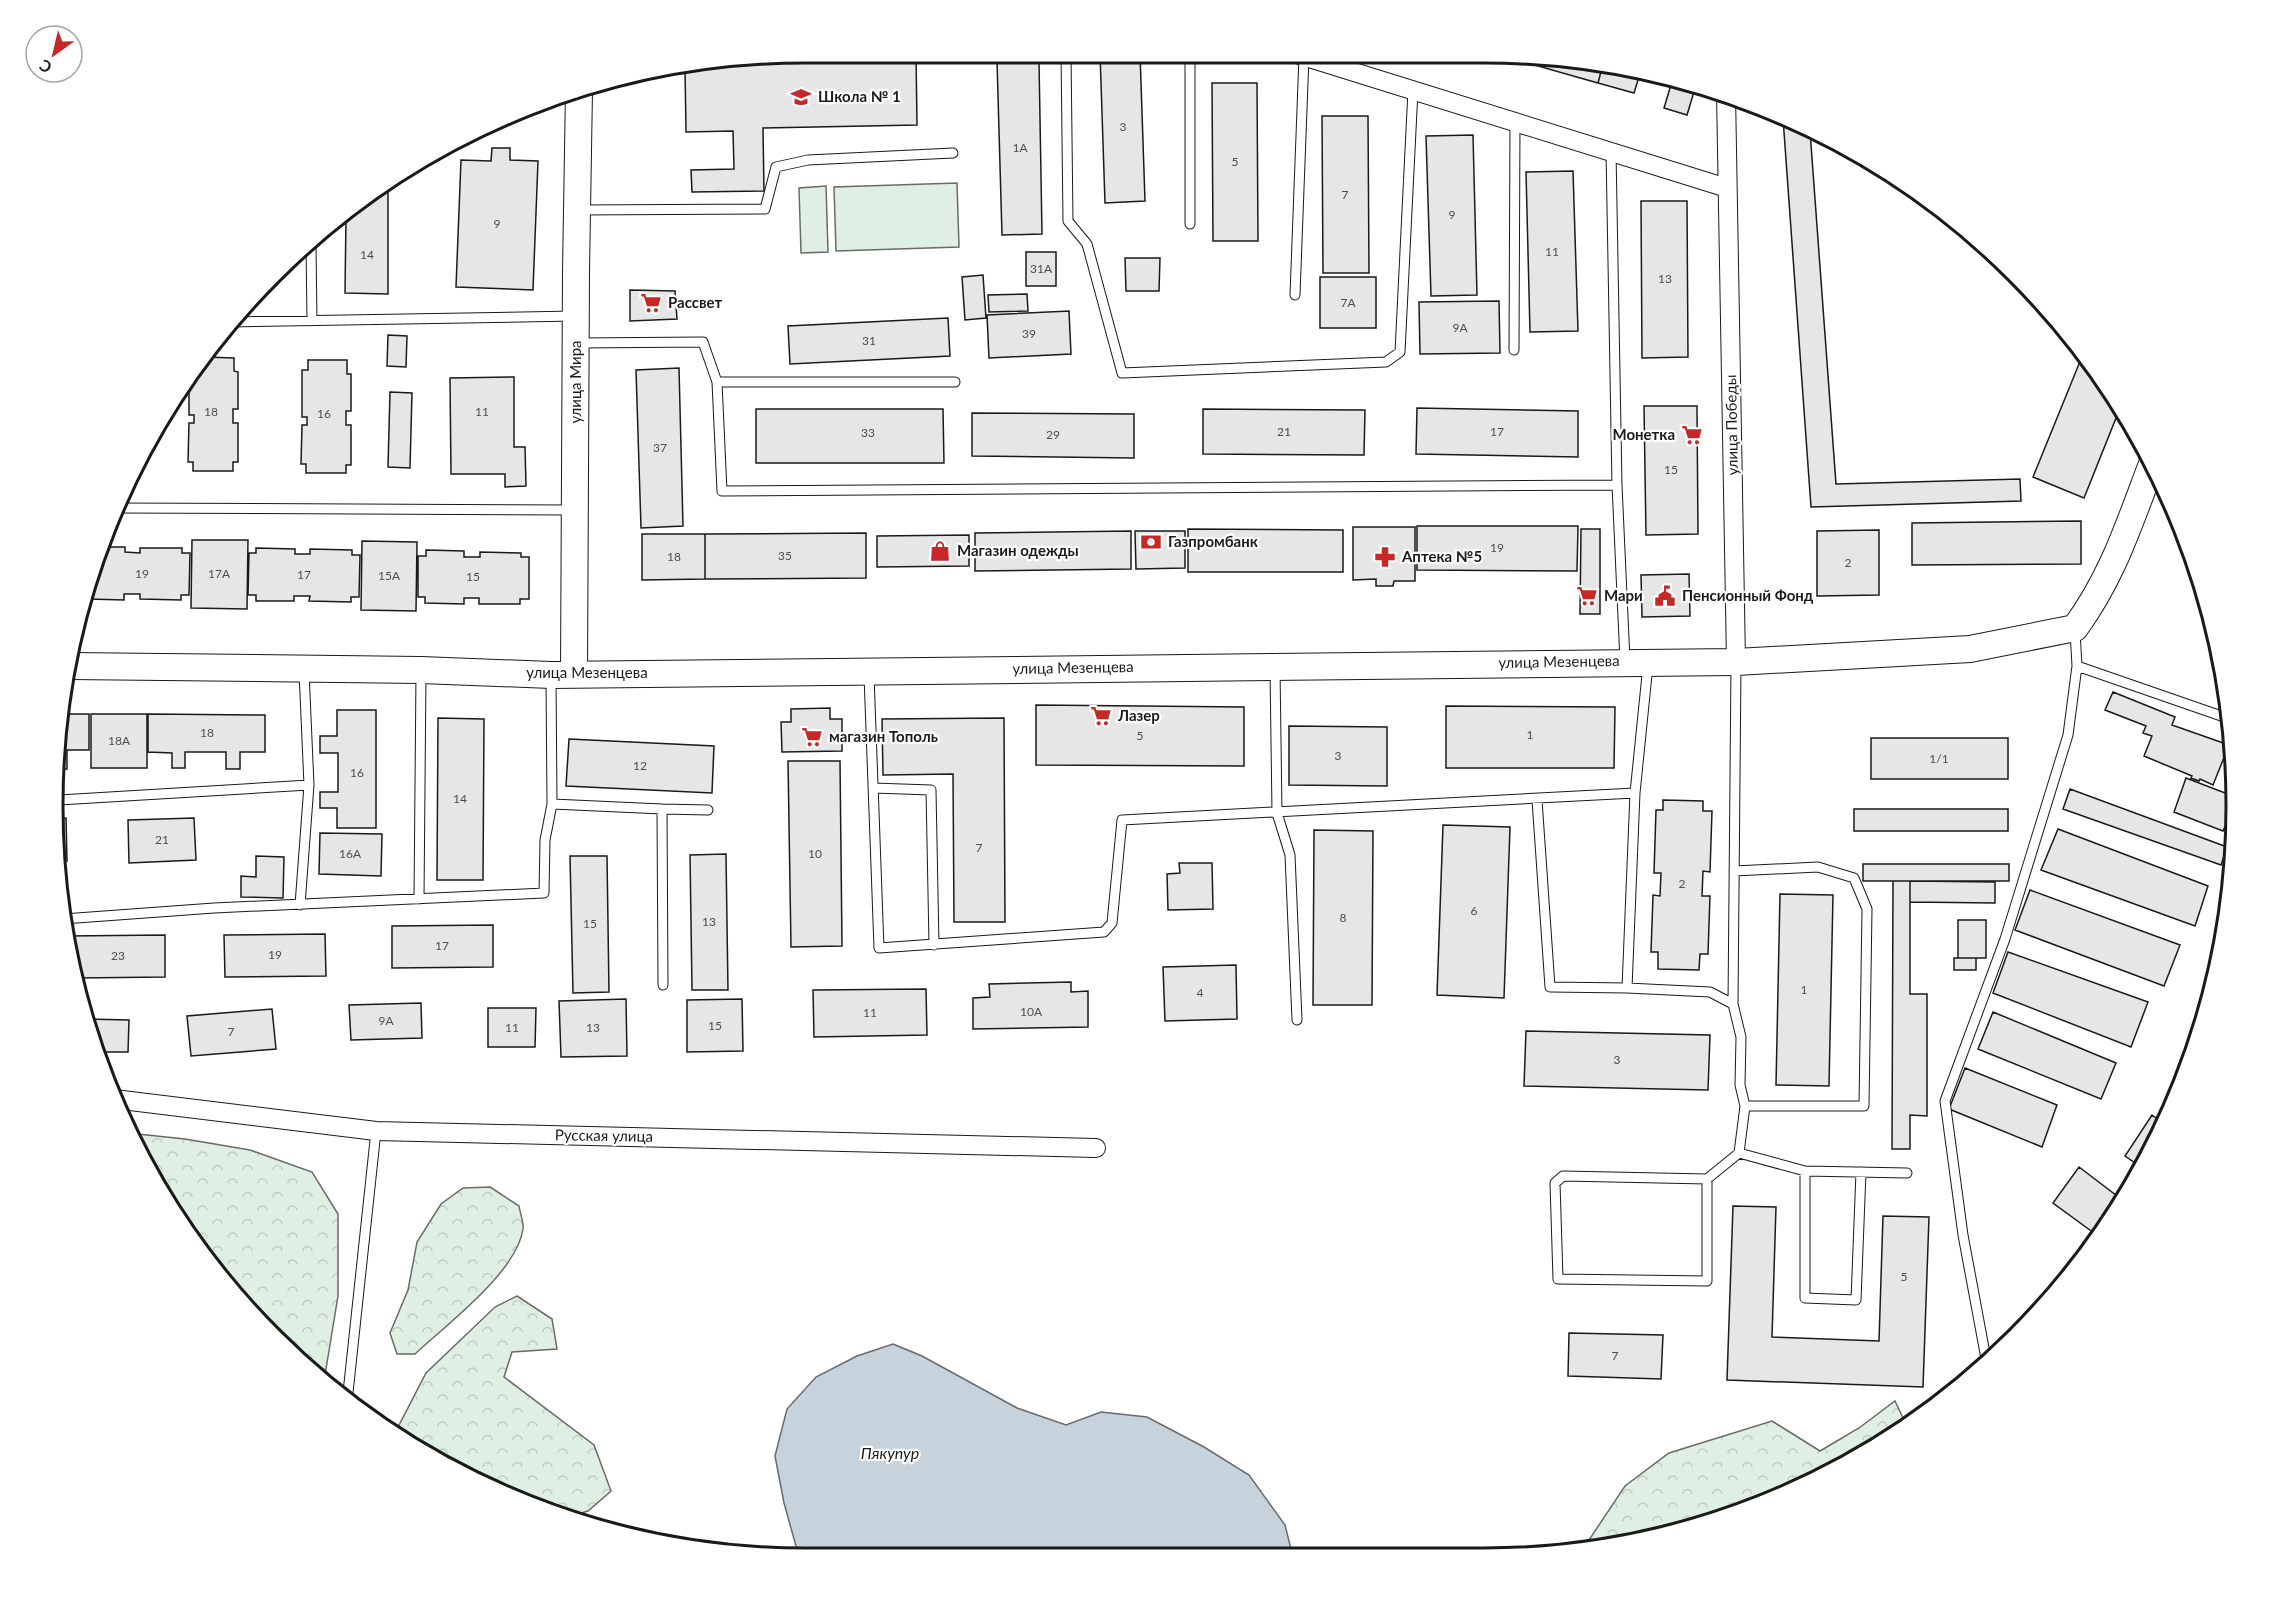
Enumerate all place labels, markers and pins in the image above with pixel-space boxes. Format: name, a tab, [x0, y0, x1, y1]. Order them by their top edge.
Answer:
school or university icon: Школа № 1	[789, 85, 813, 109]
place label: Школа № 1	[818, 87, 901, 105]
supermarket icon: Рассвет	[639, 291, 663, 315]
place label: Рассвет	[668, 293, 722, 311]
supermarket icon: Монетка	[1680, 423, 1704, 447]
place label: Монетка	[1612, 425, 1675, 443]
bank icon: Газпромбанк	[1139, 530, 1163, 554]
place label: Газпромбанк	[1168, 532, 1259, 550]
shop icon: Магазин одежды	[928, 539, 952, 563]
place label: Магазин одежды	[957, 541, 1079, 559]
pharmacy icon: Аптека №5	[1373, 545, 1397, 569]
place label: Аптека №5	[1401, 547, 1482, 565]
supermarket icon: Мари	[1575, 584, 1599, 608]
public building icon: Пенсионный Фонд	[1653, 584, 1677, 608]
place label: Мари	[1604, 586, 1643, 604]
place label: Пенсионный Фонд	[1682, 586, 1814, 604]
supermarket icon: Лазер	[1089, 704, 1113, 728]
place label: Лазер	[1117, 706, 1160, 724]
supermarket icon: магазин Тополь	[800, 725, 824, 749]
place label: магазин Тополь	[829, 727, 938, 745]

